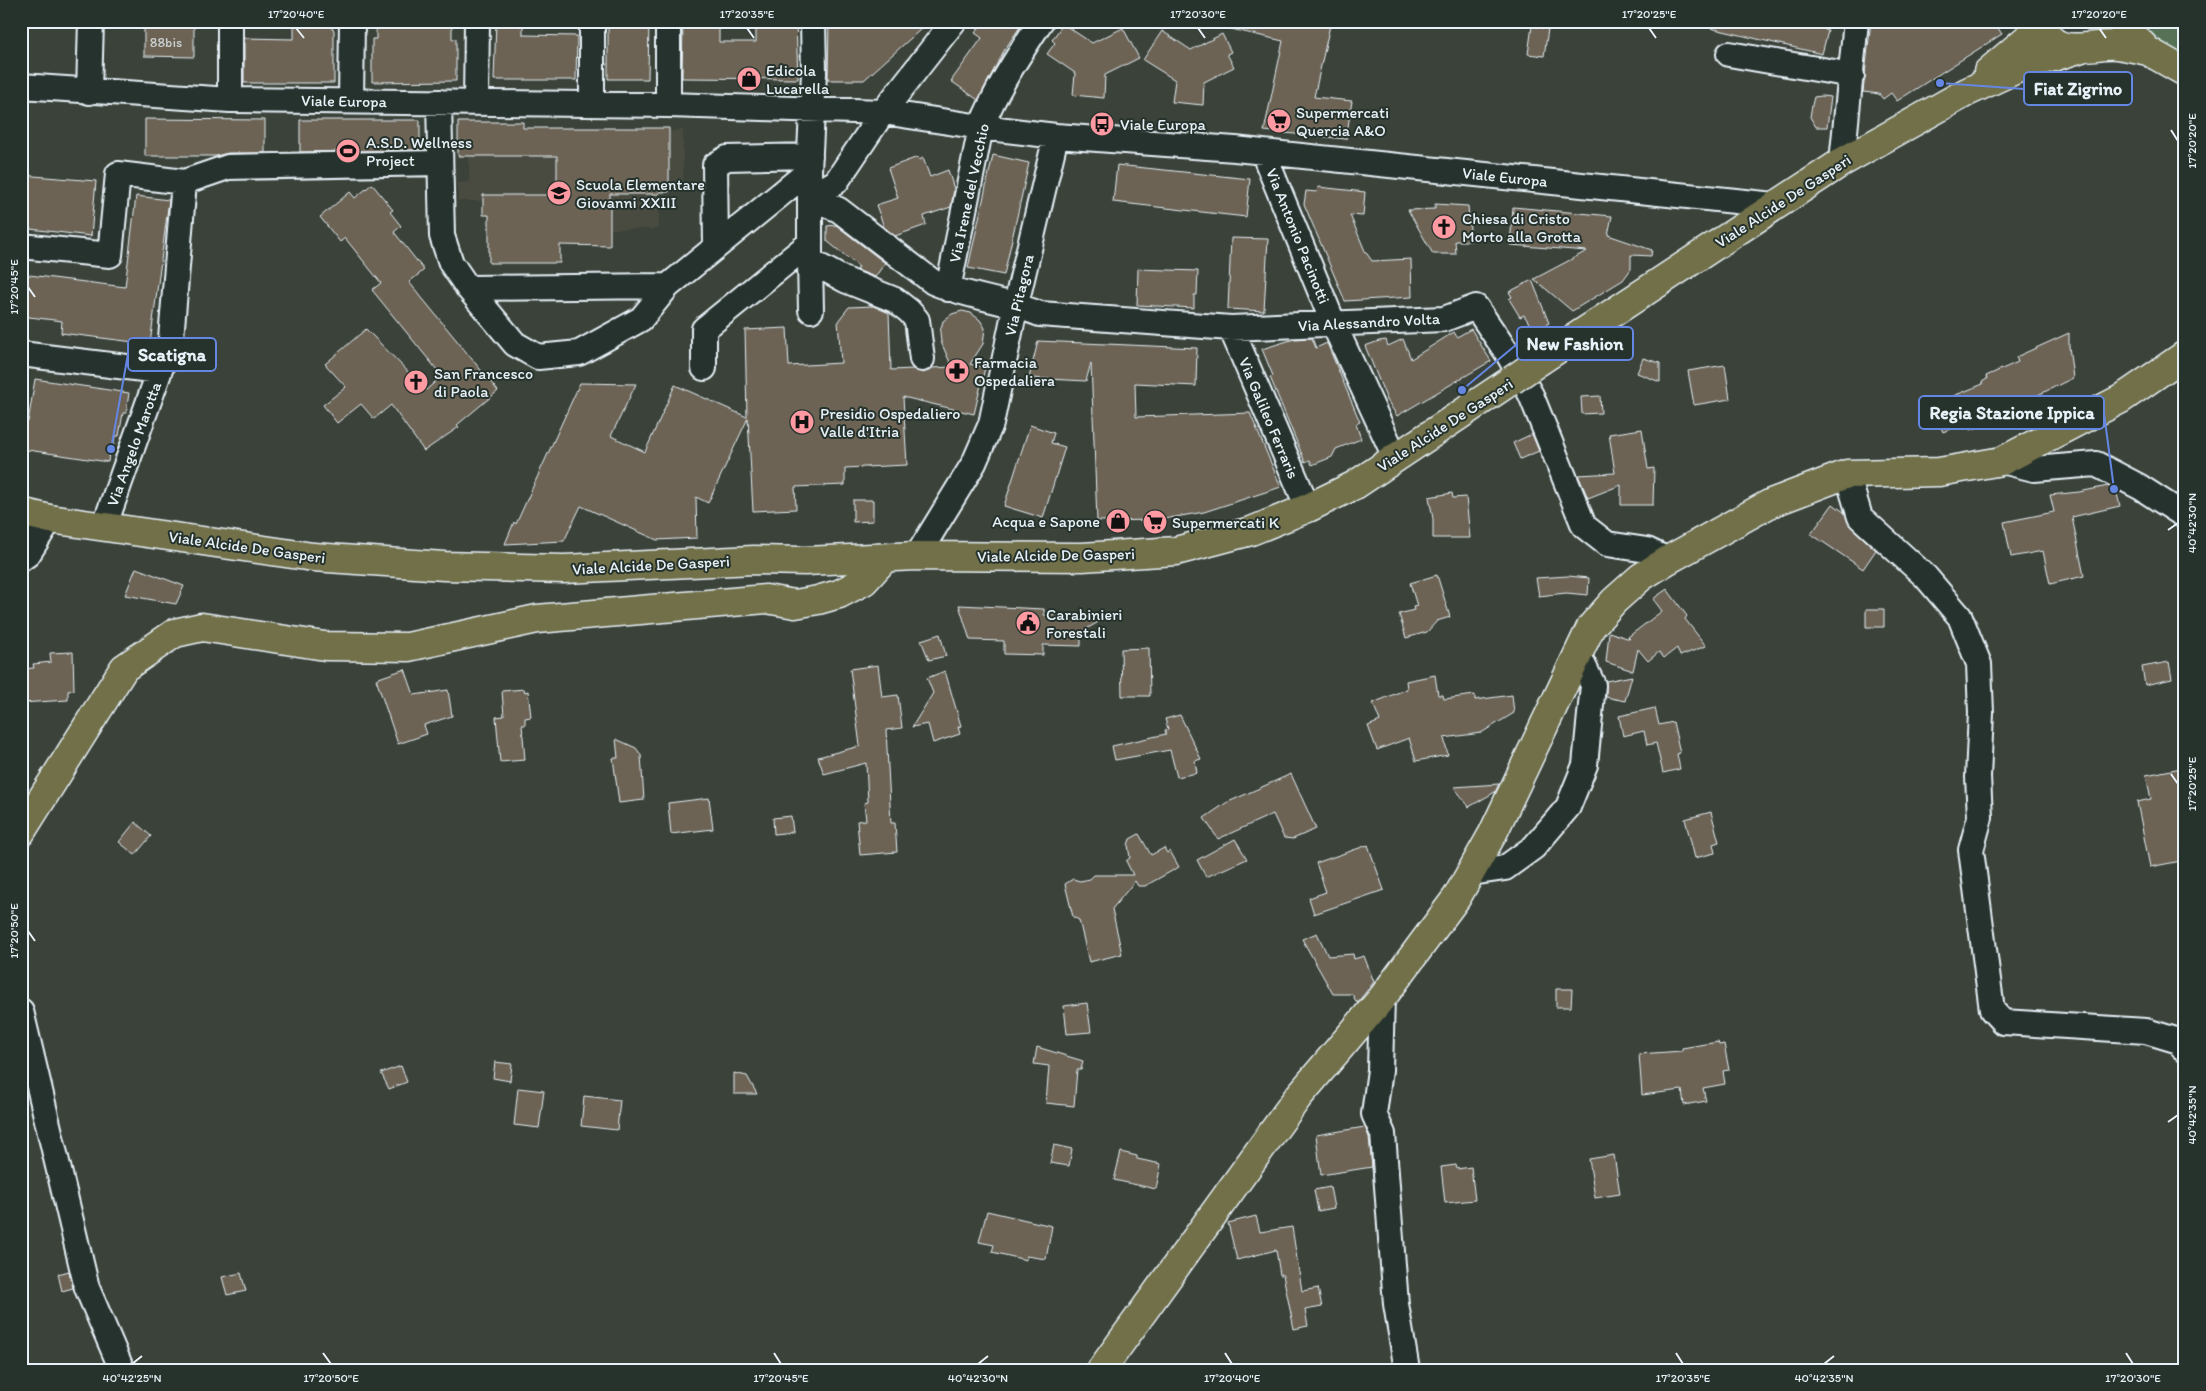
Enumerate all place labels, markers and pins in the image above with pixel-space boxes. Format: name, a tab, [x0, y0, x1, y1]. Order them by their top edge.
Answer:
place label: Edicola Lucarella	[766, 61, 830, 98]
shop icon: Edicola Lucarella	[736, 66, 762, 92]
callout: Fiat Zigrino	[2024, 72, 2132, 105]
place label: Supermercati Quercia A&O	[1296, 103, 1389, 140]
supermarket icon: Supermercati Quercia A&O	[1266, 108, 1292, 134]
bus stop icon: Viale Europa	[1089, 111, 1115, 137]
place label: Viale Europa	[1120, 115, 1206, 134]
place label: A.S.D. Wellness Project	[366, 133, 472, 170]
sports icon: A.S.D. Wellness Project	[335, 138, 361, 164]
place label: Scuola Elementare Giovanni XXIII	[576, 175, 705, 212]
school or university icon: Scuola Elementare Giovanni XXIII	[546, 180, 572, 206]
place label: Chiesa di Cristo Morto alla Grotta	[1462, 209, 1582, 246]
church icon: Chiesa di Cristo Morto alla Grotta	[1431, 214, 1457, 240]
callout: New Fashion	[1517, 327, 1633, 360]
callout: Scatigna	[128, 338, 216, 371]
place label: Farmacia Ospedaliera	[974, 353, 1055, 390]
pharmacy icon: Farmacia Ospedaliera	[944, 358, 970, 384]
place label: San Francesco di Paola	[434, 364, 533, 401]
church icon: San Francesco di Paola	[403, 369, 429, 395]
callout: Regia Stazione Ippica	[1919, 396, 2104, 429]
place label: Presidio Ospedaliero Valle d'Itria	[820, 404, 961, 441]
hospital icon: Presidio Ospedaliero Valle d'Itria	[789, 409, 815, 435]
shop icon: Acqua e Sapone	[1105, 508, 1131, 534]
supermarket icon: Supermercati K	[1142, 509, 1168, 535]
place label: Acqua e Sapone	[992, 512, 1100, 531]
place label: Supermercati K	[1172, 513, 1280, 532]
place label: Carabinieri Forestali	[1046, 605, 1122, 642]
public building icon: Carabinieri Forestali	[1015, 610, 1041, 636]

